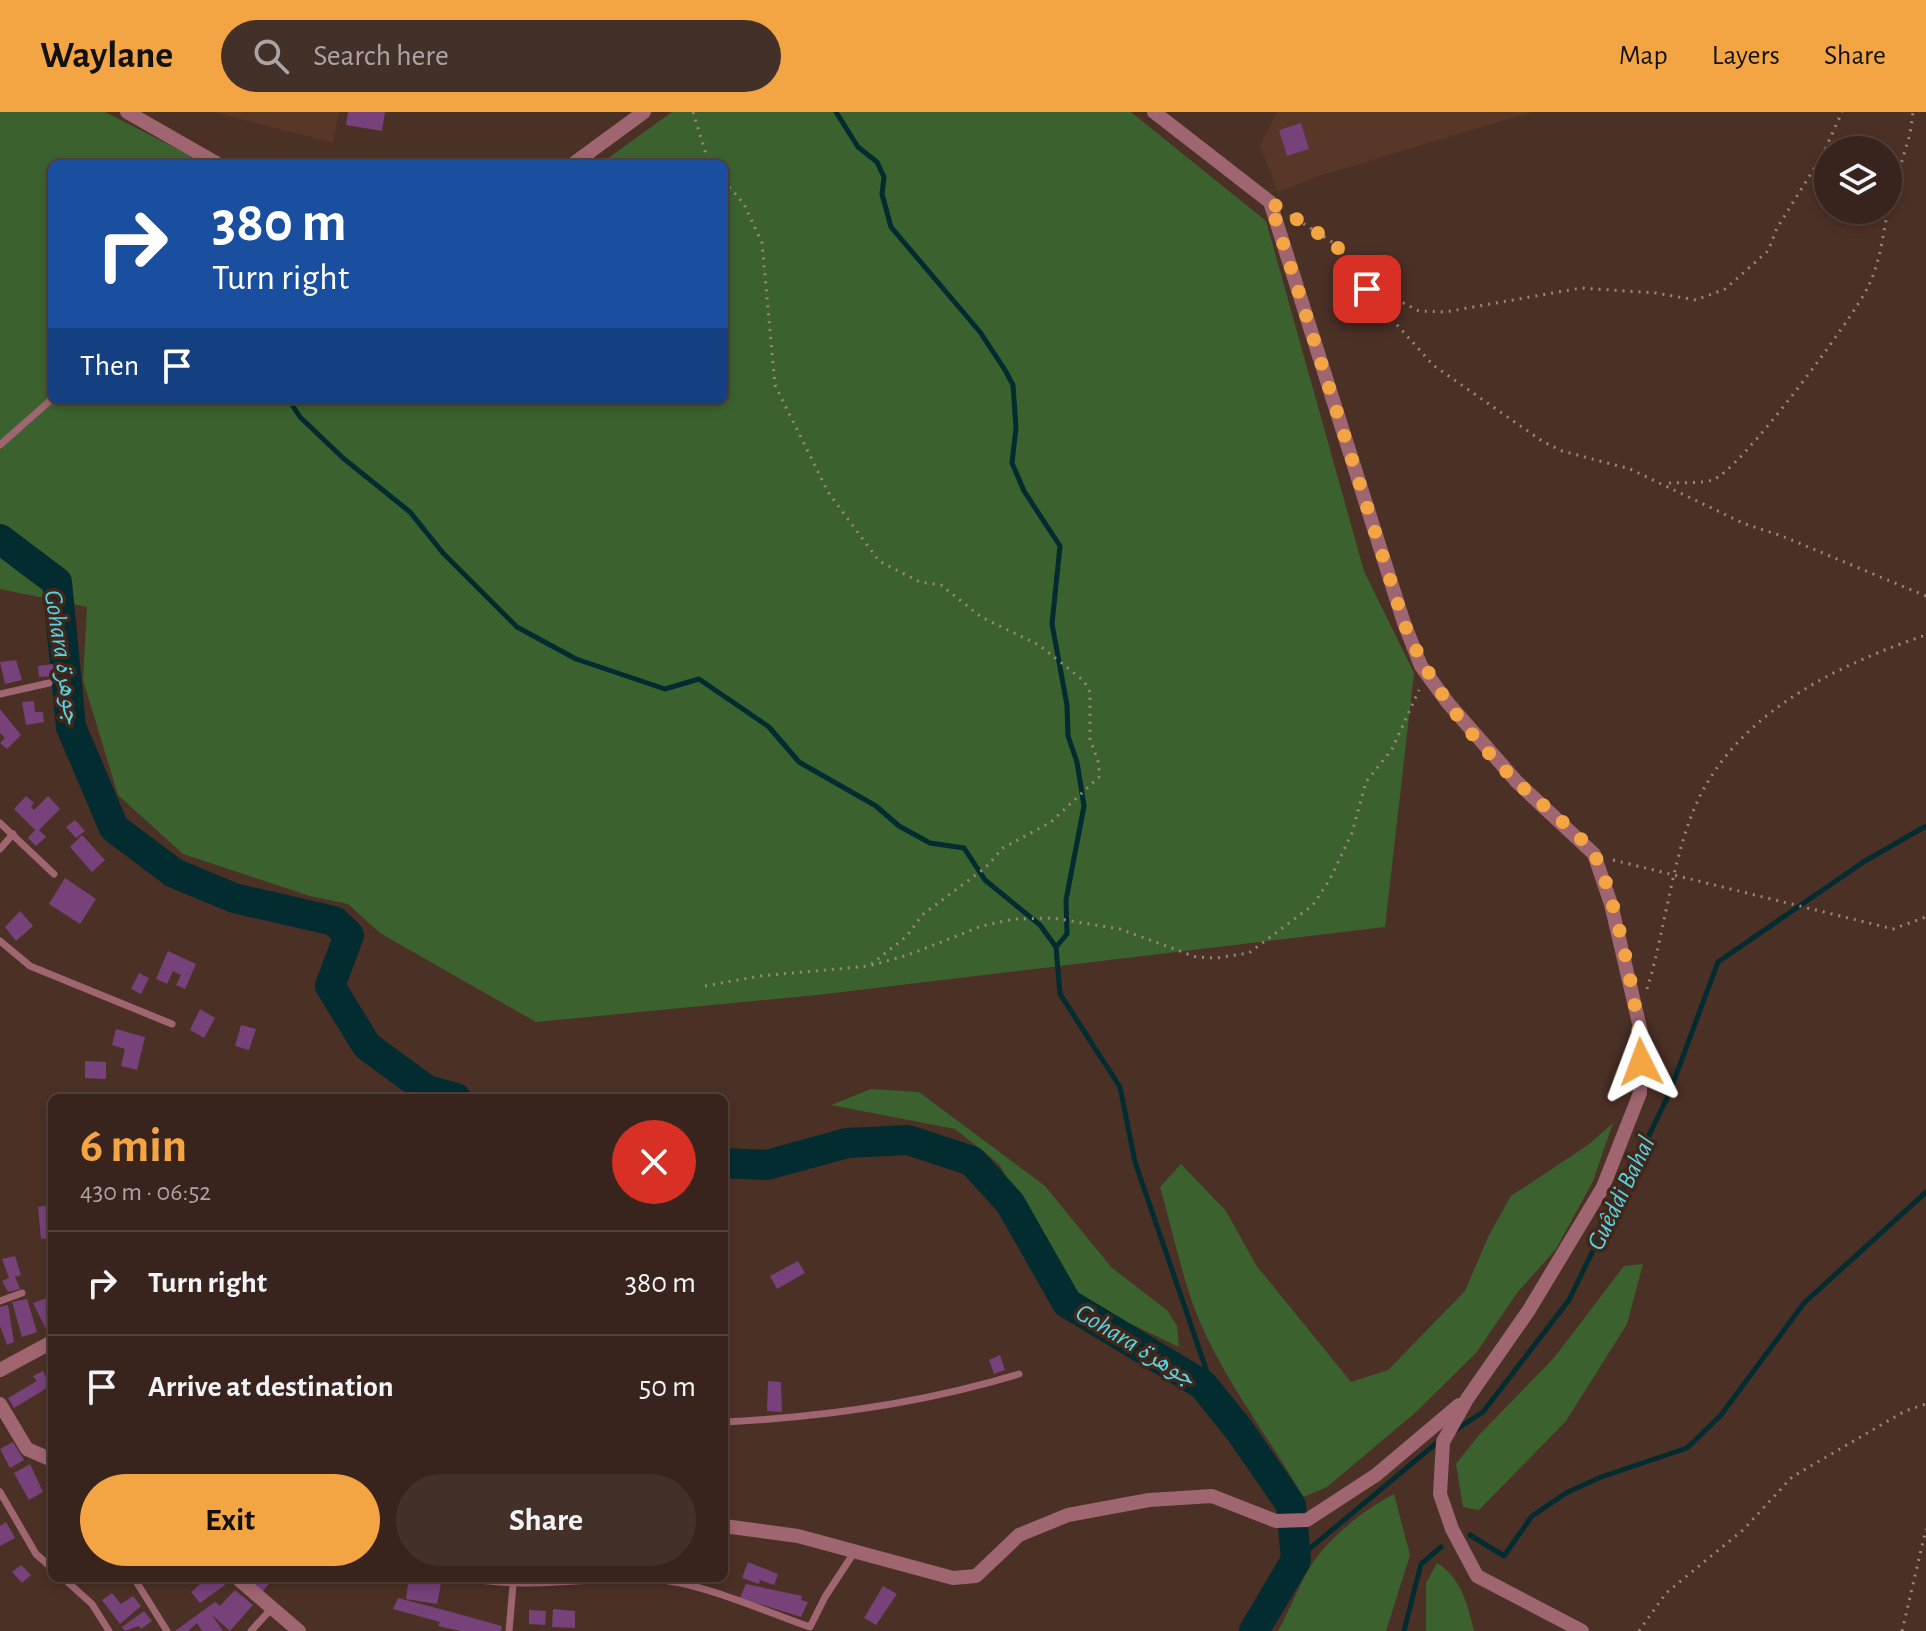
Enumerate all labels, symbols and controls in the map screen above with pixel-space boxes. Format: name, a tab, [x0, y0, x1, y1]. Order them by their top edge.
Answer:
search box	[221, 20, 781, 92]
icon: search	[249, 34, 293, 78]
text: Waylane	[40, 37, 173, 75]
text: Search here	[313, 41, 449, 71]
text: Map	[1619, 42, 1668, 70]
text: Layers	[1712, 42, 1780, 70]
text: Share	[1824, 42, 1886, 70]
map controls	[1814, 136, 1902, 224]
button: layers	[1814, 136, 1902, 224]
icon: right	[80, 192, 184, 296]
text: 380 m	[212, 195, 347, 251]
pin	[1333, 255, 1401, 323]
text: Turn right	[212, 260, 349, 296]
icon: arrive	[1345, 267, 1389, 311]
icon: arrive	[155, 344, 199, 388]
text: Then	[80, 351, 139, 381]
water label: Gohara جوهرة	[39, 588, 87, 727]
position arrow	[1599, 1020, 1683, 1104]
button: close	[612, 1120, 696, 1204]
text: 6 min	[80, 1123, 187, 1171]
water label: Guêddi Bahal	[1582, 1132, 1660, 1254]
text: 430 m · 06:52	[80, 1179, 211, 1205]
icon: right	[80, 1261, 124, 1305]
text: Turn right	[148, 1268, 267, 1298]
text: 380 m	[625, 1268, 696, 1298]
water label: Gohara جوهرة	[1071, 1299, 1201, 1392]
icon: arrive	[80, 1365, 124, 1409]
text: Arrive at destination	[148, 1372, 394, 1402]
text: 50 m	[639, 1372, 696, 1402]
button: Exit	[80, 1474, 380, 1566]
button: Share	[396, 1474, 696, 1566]

